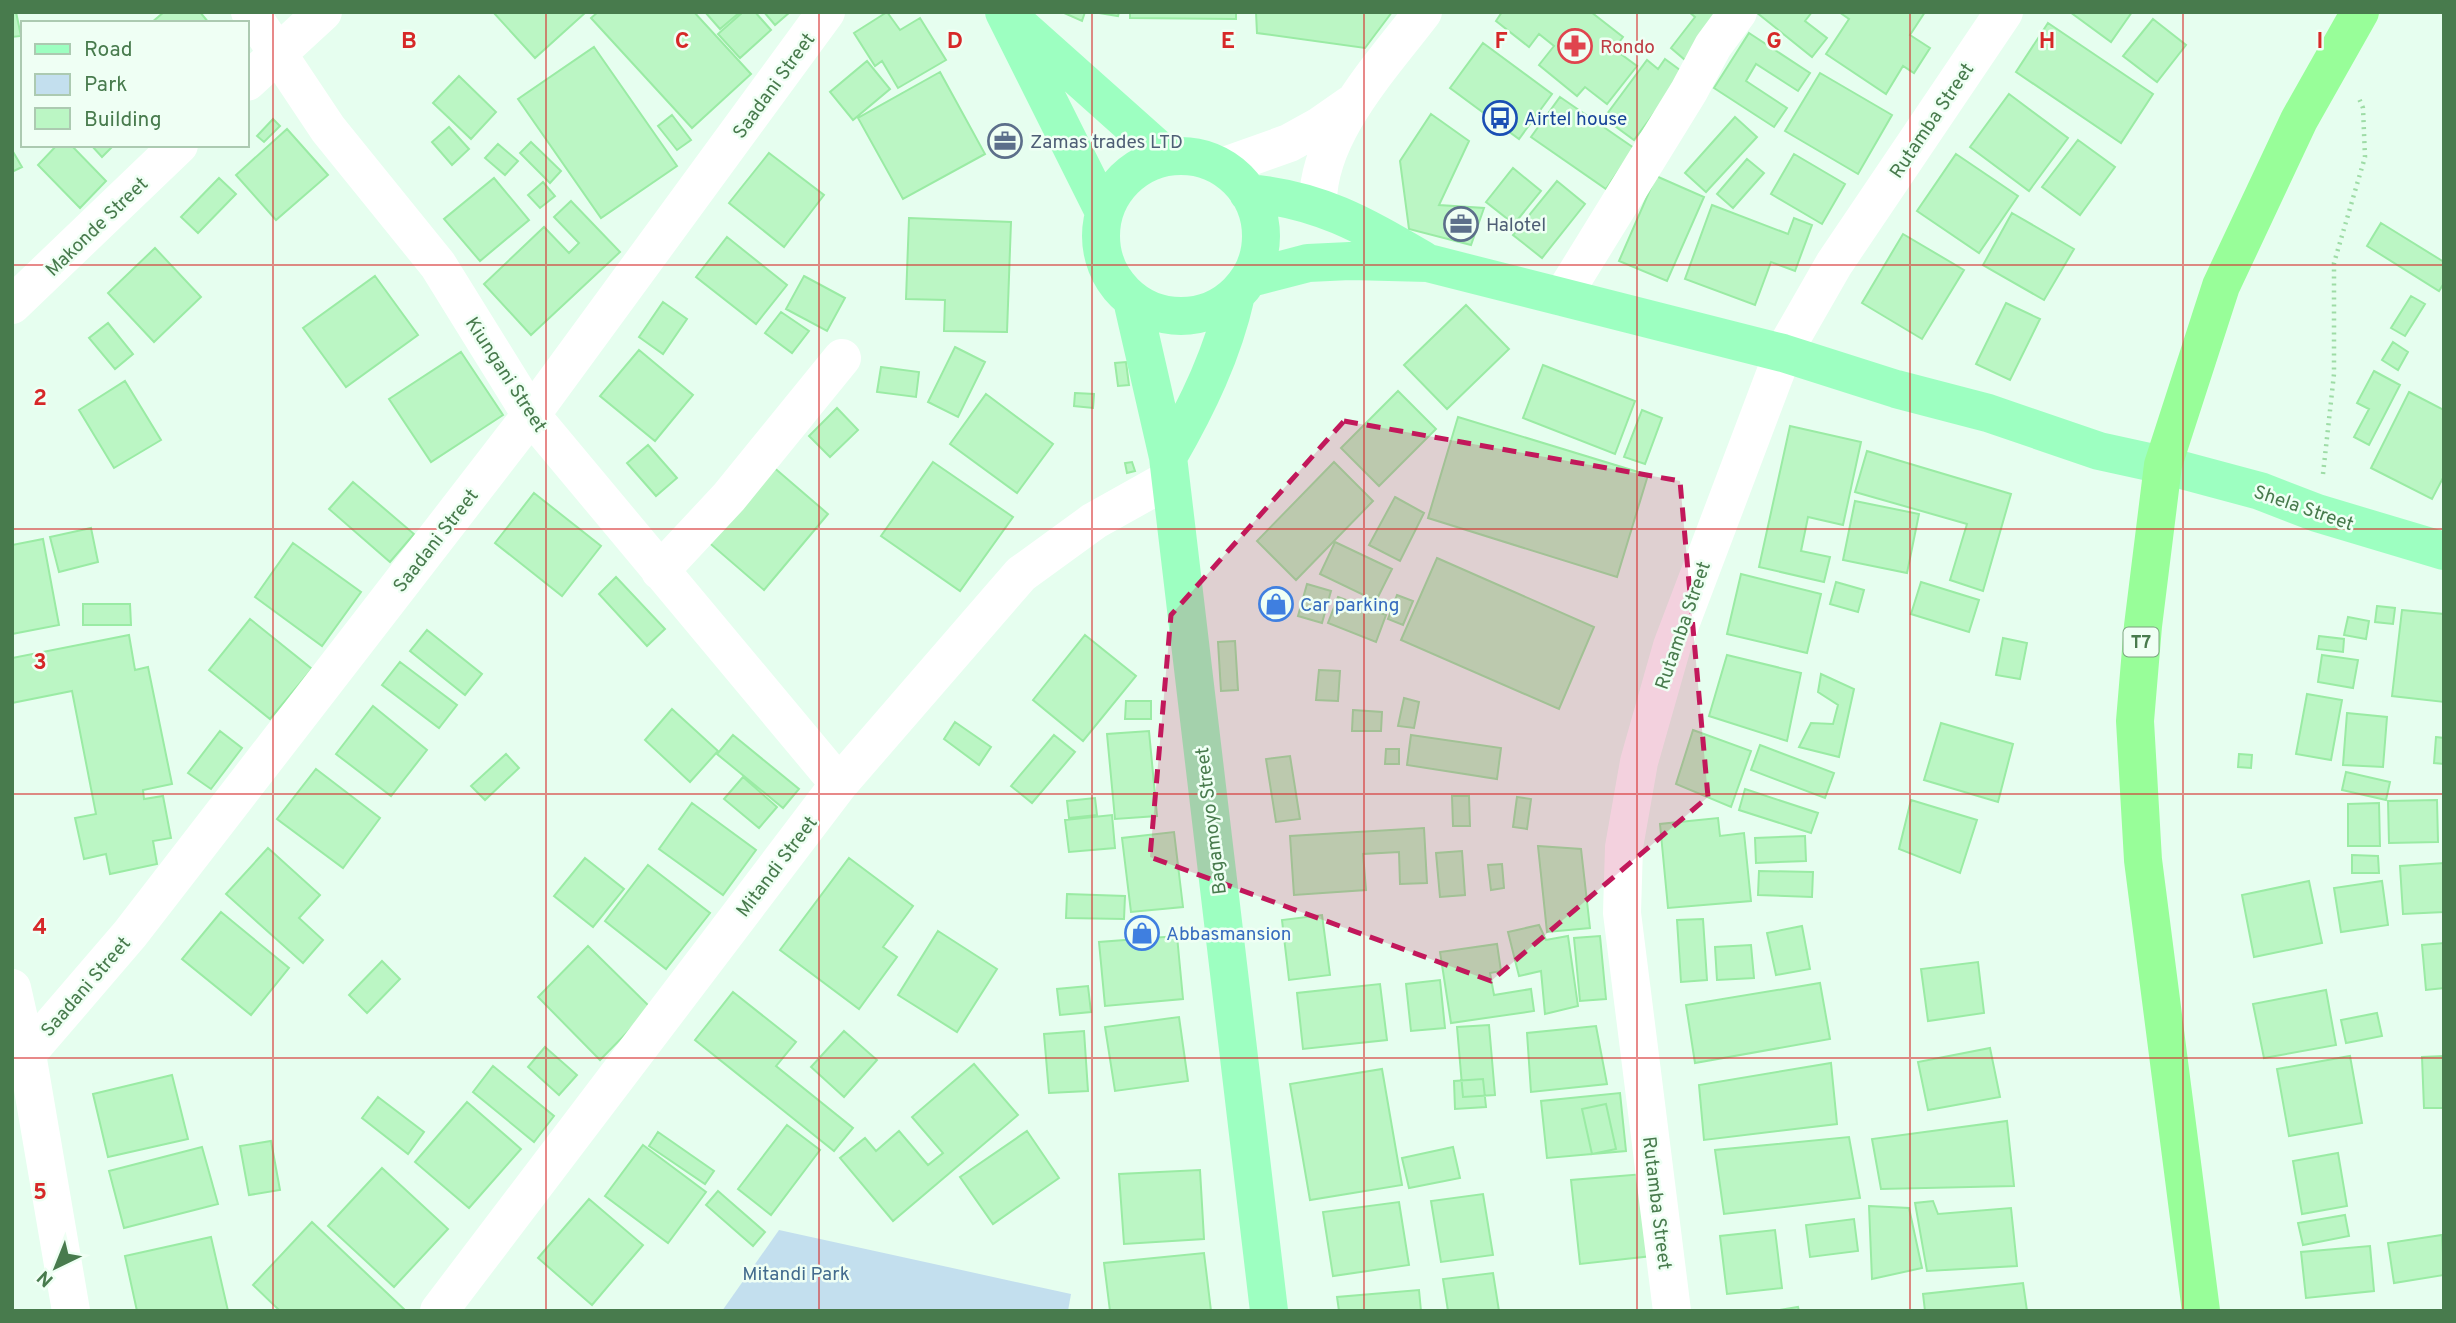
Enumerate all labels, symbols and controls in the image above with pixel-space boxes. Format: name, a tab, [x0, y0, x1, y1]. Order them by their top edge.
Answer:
legend	[21, 21, 248, 147]
pharmacy icon: Rondo	[1556, 27, 1594, 65]
text: B	[401, 28, 417, 57]
text: C	[675, 28, 689, 57]
text: D	[947, 28, 963, 57]
text: E	[1221, 28, 1235, 57]
text: F	[1494, 28, 1508, 57]
text: G	[1766, 28, 1782, 57]
text: H	[2039, 28, 2055, 57]
text: I	[2317, 28, 2323, 57]
street label: Saadani Street	[728, 29, 821, 144]
place label: Rondo	[1600, 36, 1655, 60]
text: Road	[84, 37, 133, 64]
street label: Rutamba Street	[1885, 59, 1980, 183]
text: Park	[84, 72, 127, 99]
bus stop icon: Airtel house	[1481, 99, 1519, 137]
text: Building	[84, 107, 162, 134]
place label: Airtel house	[1524, 108, 1627, 132]
office icon: Zamas trades LTD	[986, 122, 1024, 160]
place label: Zamas trades LTD	[1030, 131, 1183, 155]
street label: Makonde Street	[41, 172, 154, 282]
office icon: Halotel	[1442, 205, 1480, 243]
place label: Halotel	[1486, 214, 1546, 238]
street label: Kiungani Street	[459, 313, 551, 437]
text: 2	[33, 385, 47, 414]
street label: Shela Street	[2250, 481, 2357, 537]
street label: Saadani Street	[389, 485, 485, 598]
street label: Rutamba Street	[1651, 558, 1717, 693]
shop icon: Car parking	[1257, 585, 1295, 623]
place label: Car parking	[1300, 594, 1400, 618]
road number: T7	[2124, 628, 2158, 656]
text: 3	[33, 649, 47, 678]
street label: Bagamoyo Street	[1191, 746, 1233, 896]
street label: Mitandi Street	[732, 812, 823, 923]
text: 4	[33, 914, 47, 943]
shop icon: Abbasmansion	[1123, 914, 1161, 952]
place label: Abbasmansion	[1166, 923, 1292, 947]
street label: Saadani Street	[36, 932, 137, 1042]
street label: Rutamba Street	[1636, 1135, 1676, 1271]
text: 5	[33, 1179, 47, 1208]
north arrow	[21, 1232, 91, 1302]
park label: Mitandi Park	[742, 1263, 850, 1287]
text: N	[33, 1265, 59, 1291]

